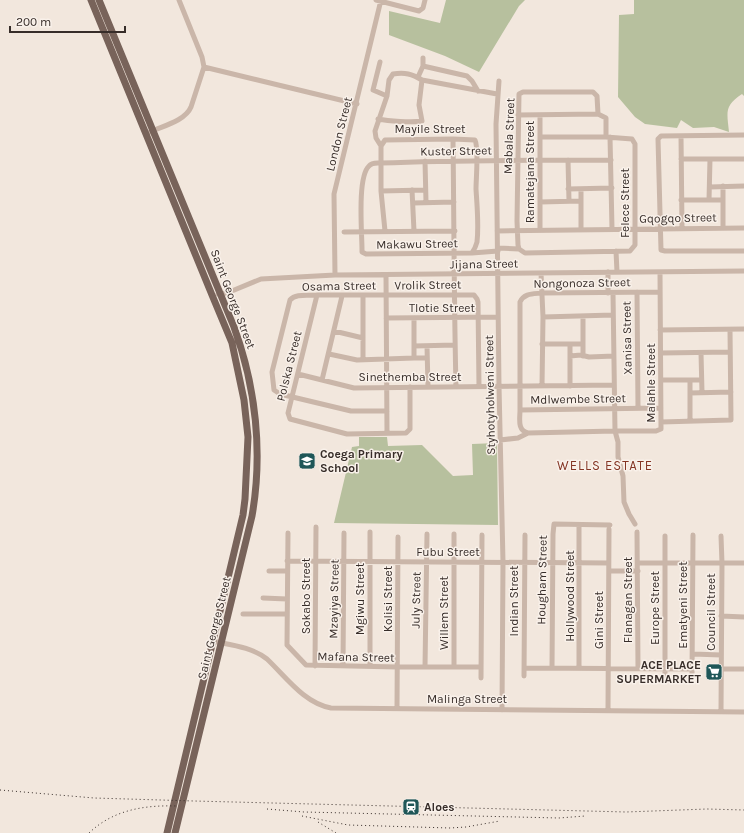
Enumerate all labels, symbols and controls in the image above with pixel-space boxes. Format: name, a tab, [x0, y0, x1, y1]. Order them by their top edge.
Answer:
scale bar	[10, 8, 125, 34]
text: 200 m	[16, 15, 51, 29]
street label: London Street	[323, 95, 355, 173]
street label: Mabala Street	[501, 97, 517, 174]
street label: Ramatejana Street	[523, 120, 537, 223]
street label: Mayile Street	[394, 122, 466, 136]
street label: Kuster Street	[420, 143, 492, 159]
street label: Felece Street	[618, 168, 632, 238]
street label: Gqogqo Street	[639, 210, 717, 226]
street label: Makawu Street	[376, 236, 459, 252]
street label: Saint George Street	[208, 247, 259, 351]
street label: Jijana Street	[450, 256, 519, 272]
street label: Nongonoza Street	[533, 275, 631, 291]
street label: Vrolik Street	[394, 277, 462, 293]
street label: Osama Street	[302, 278, 377, 294]
street label: Xanisa Street	[619, 300, 635, 375]
street label: Tlotie Street	[409, 301, 475, 315]
street label: Polska Street	[273, 329, 305, 403]
street label: Styhotyholweni Street	[482, 334, 498, 455]
street label: Malahle Street	[644, 343, 658, 423]
street label: Sinethemba Street	[359, 370, 462, 384]
street label: Mdlwembe Street	[530, 391, 626, 407]
place label: Coega Primary School	[320, 447, 403, 475]
school or university icon: Coega Primary School	[297, 451, 317, 471]
district label: WELLS ESTATE	[557, 458, 653, 473]
street label: Hougham Street	[534, 535, 550, 625]
street label: Fubu Street	[416, 545, 480, 559]
street label: Hollywood Street	[563, 550, 577, 642]
street label: Flanagan Street	[621, 556, 635, 643]
street label: Sokabo Street	[299, 557, 313, 634]
street label: Mzayiya Street	[326, 559, 342, 639]
street label: Ematyeni Street	[676, 561, 690, 649]
street label: Mgiwu Street	[353, 562, 367, 635]
street label: Kolisi Street	[381, 565, 395, 632]
street label: Indian Street	[507, 565, 521, 636]
street label: July Street	[409, 571, 424, 629]
street label: Europe Street	[648, 571, 662, 645]
street label: Council Street	[704, 573, 718, 651]
street label: Saint George Street	[194, 575, 234, 681]
street label: Willem Street	[437, 575, 451, 650]
street label: Gini Street	[592, 591, 606, 649]
street label: Mafana Street	[317, 649, 395, 665]
place label: ACE PLACE SUPERMARKET	[616, 658, 702, 686]
supermarket icon: ACE PLACE SUPERMARKET	[704, 662, 724, 682]
street label: Malinga Street	[427, 692, 508, 706]
station icon: Aloes	[401, 797, 421, 817]
place label: Aloes	[424, 800, 455, 814]

